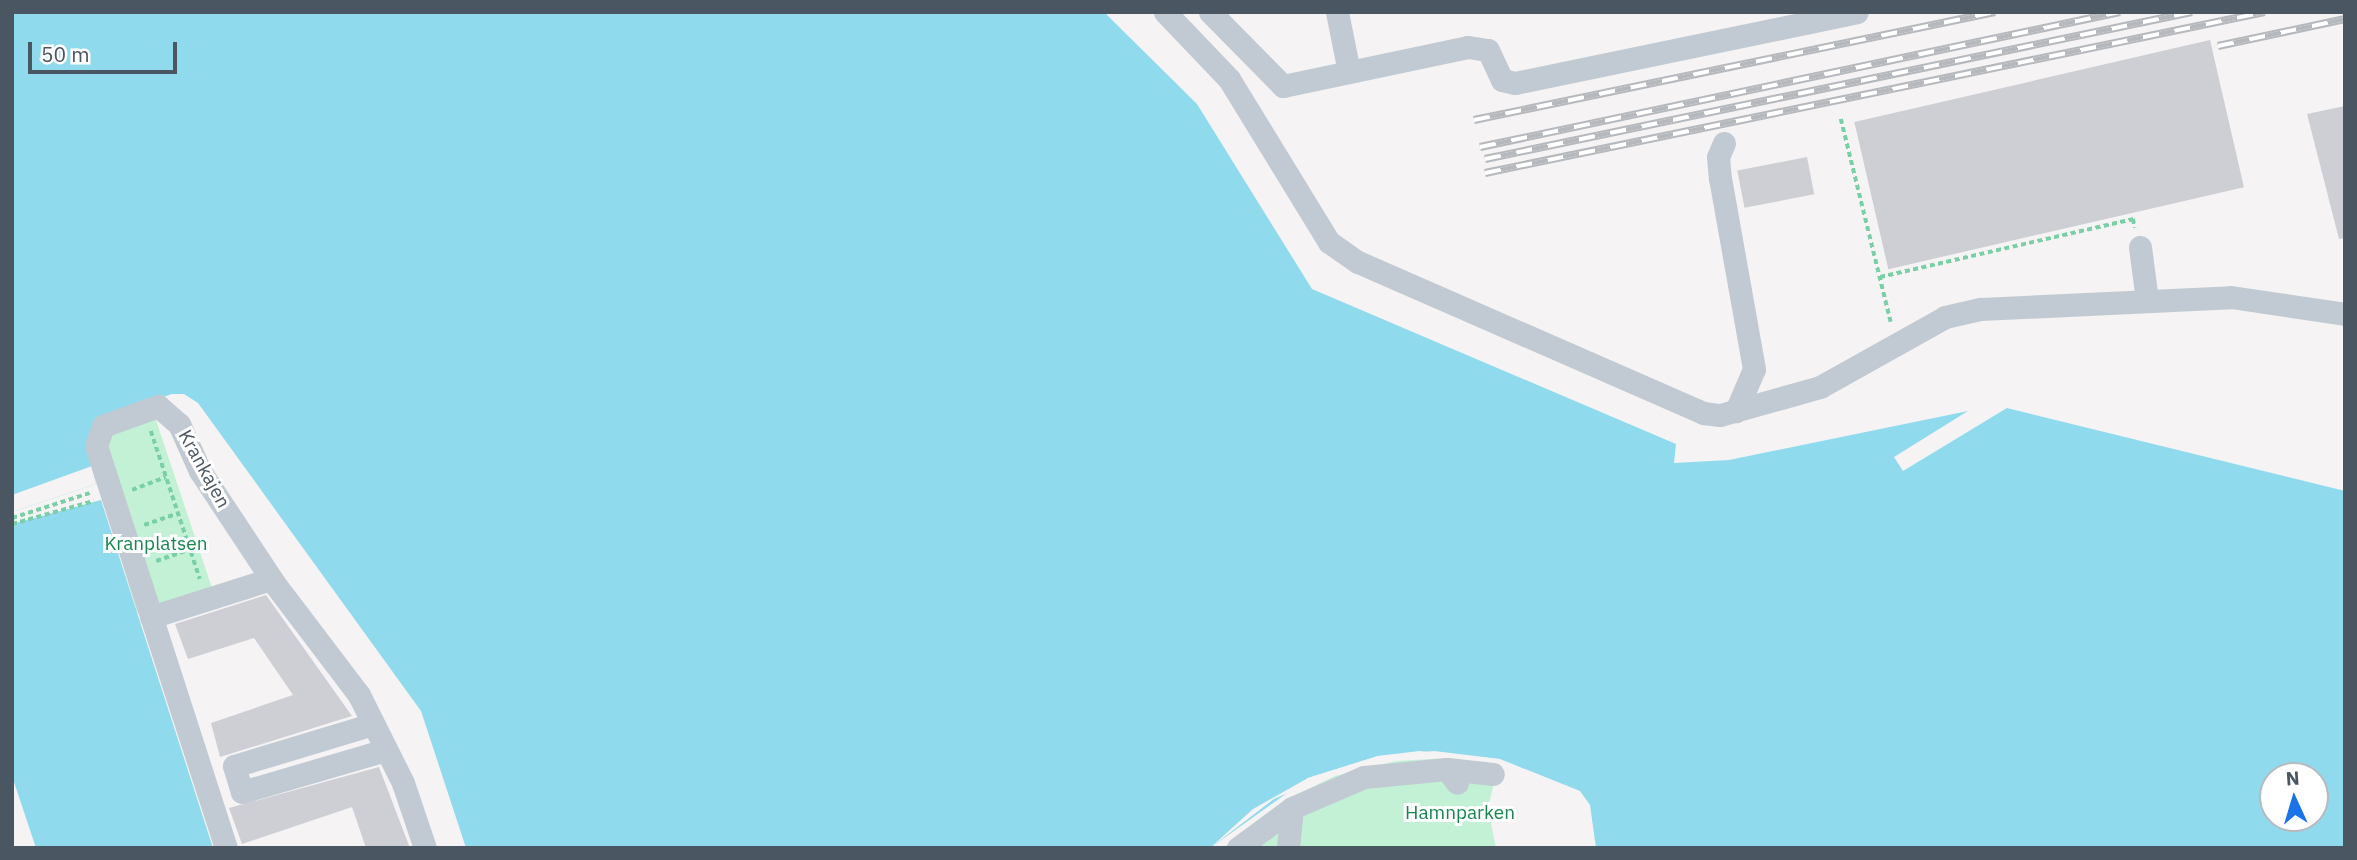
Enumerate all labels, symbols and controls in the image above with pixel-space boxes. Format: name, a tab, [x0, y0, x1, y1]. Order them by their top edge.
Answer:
scale bar	[32, 28, 180, 72]
text: 50 m	[41, 40, 90, 68]
street label: Krankajen	[173, 426, 235, 512]
park label: Kranplatsen	[104, 533, 208, 555]
north arrow	[2259, 762, 2329, 832]
text: N	[2285, 766, 2300, 790]
park label: Hamnparken	[1405, 802, 1515, 824]

